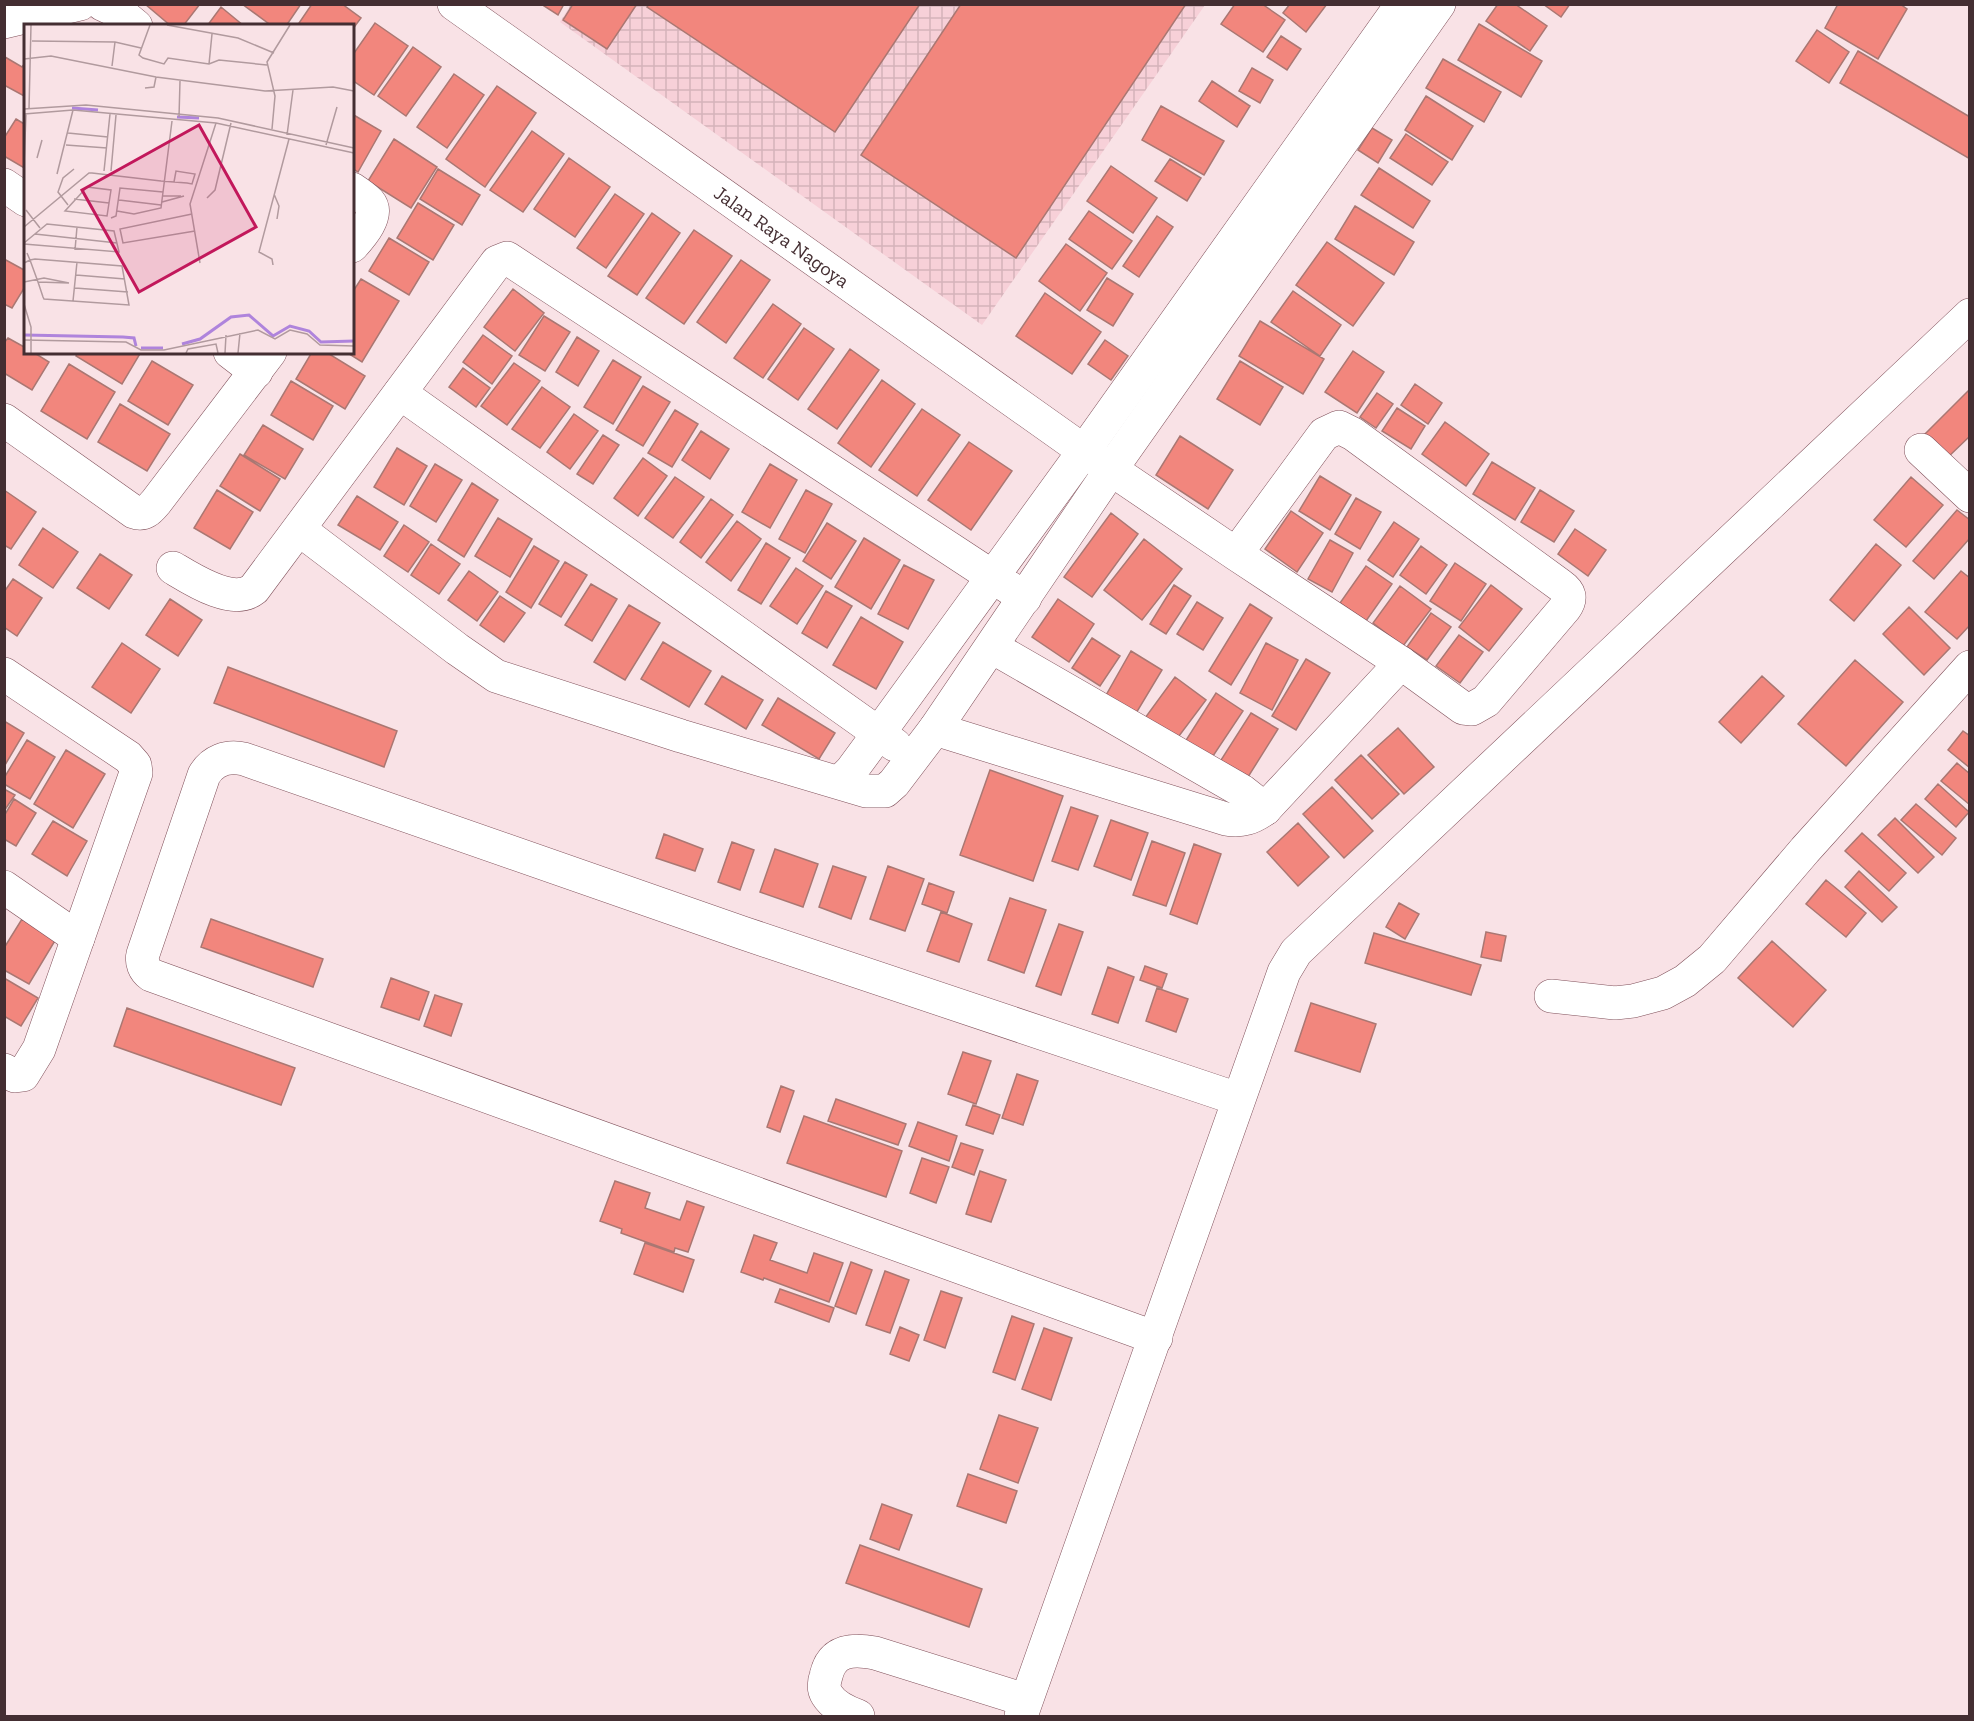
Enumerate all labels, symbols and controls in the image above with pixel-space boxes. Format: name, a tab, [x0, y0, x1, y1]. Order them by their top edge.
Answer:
inset map	[24, 24, 354, 354]
street label: Jalan Raya Nagoya	[710, 181, 854, 293]

